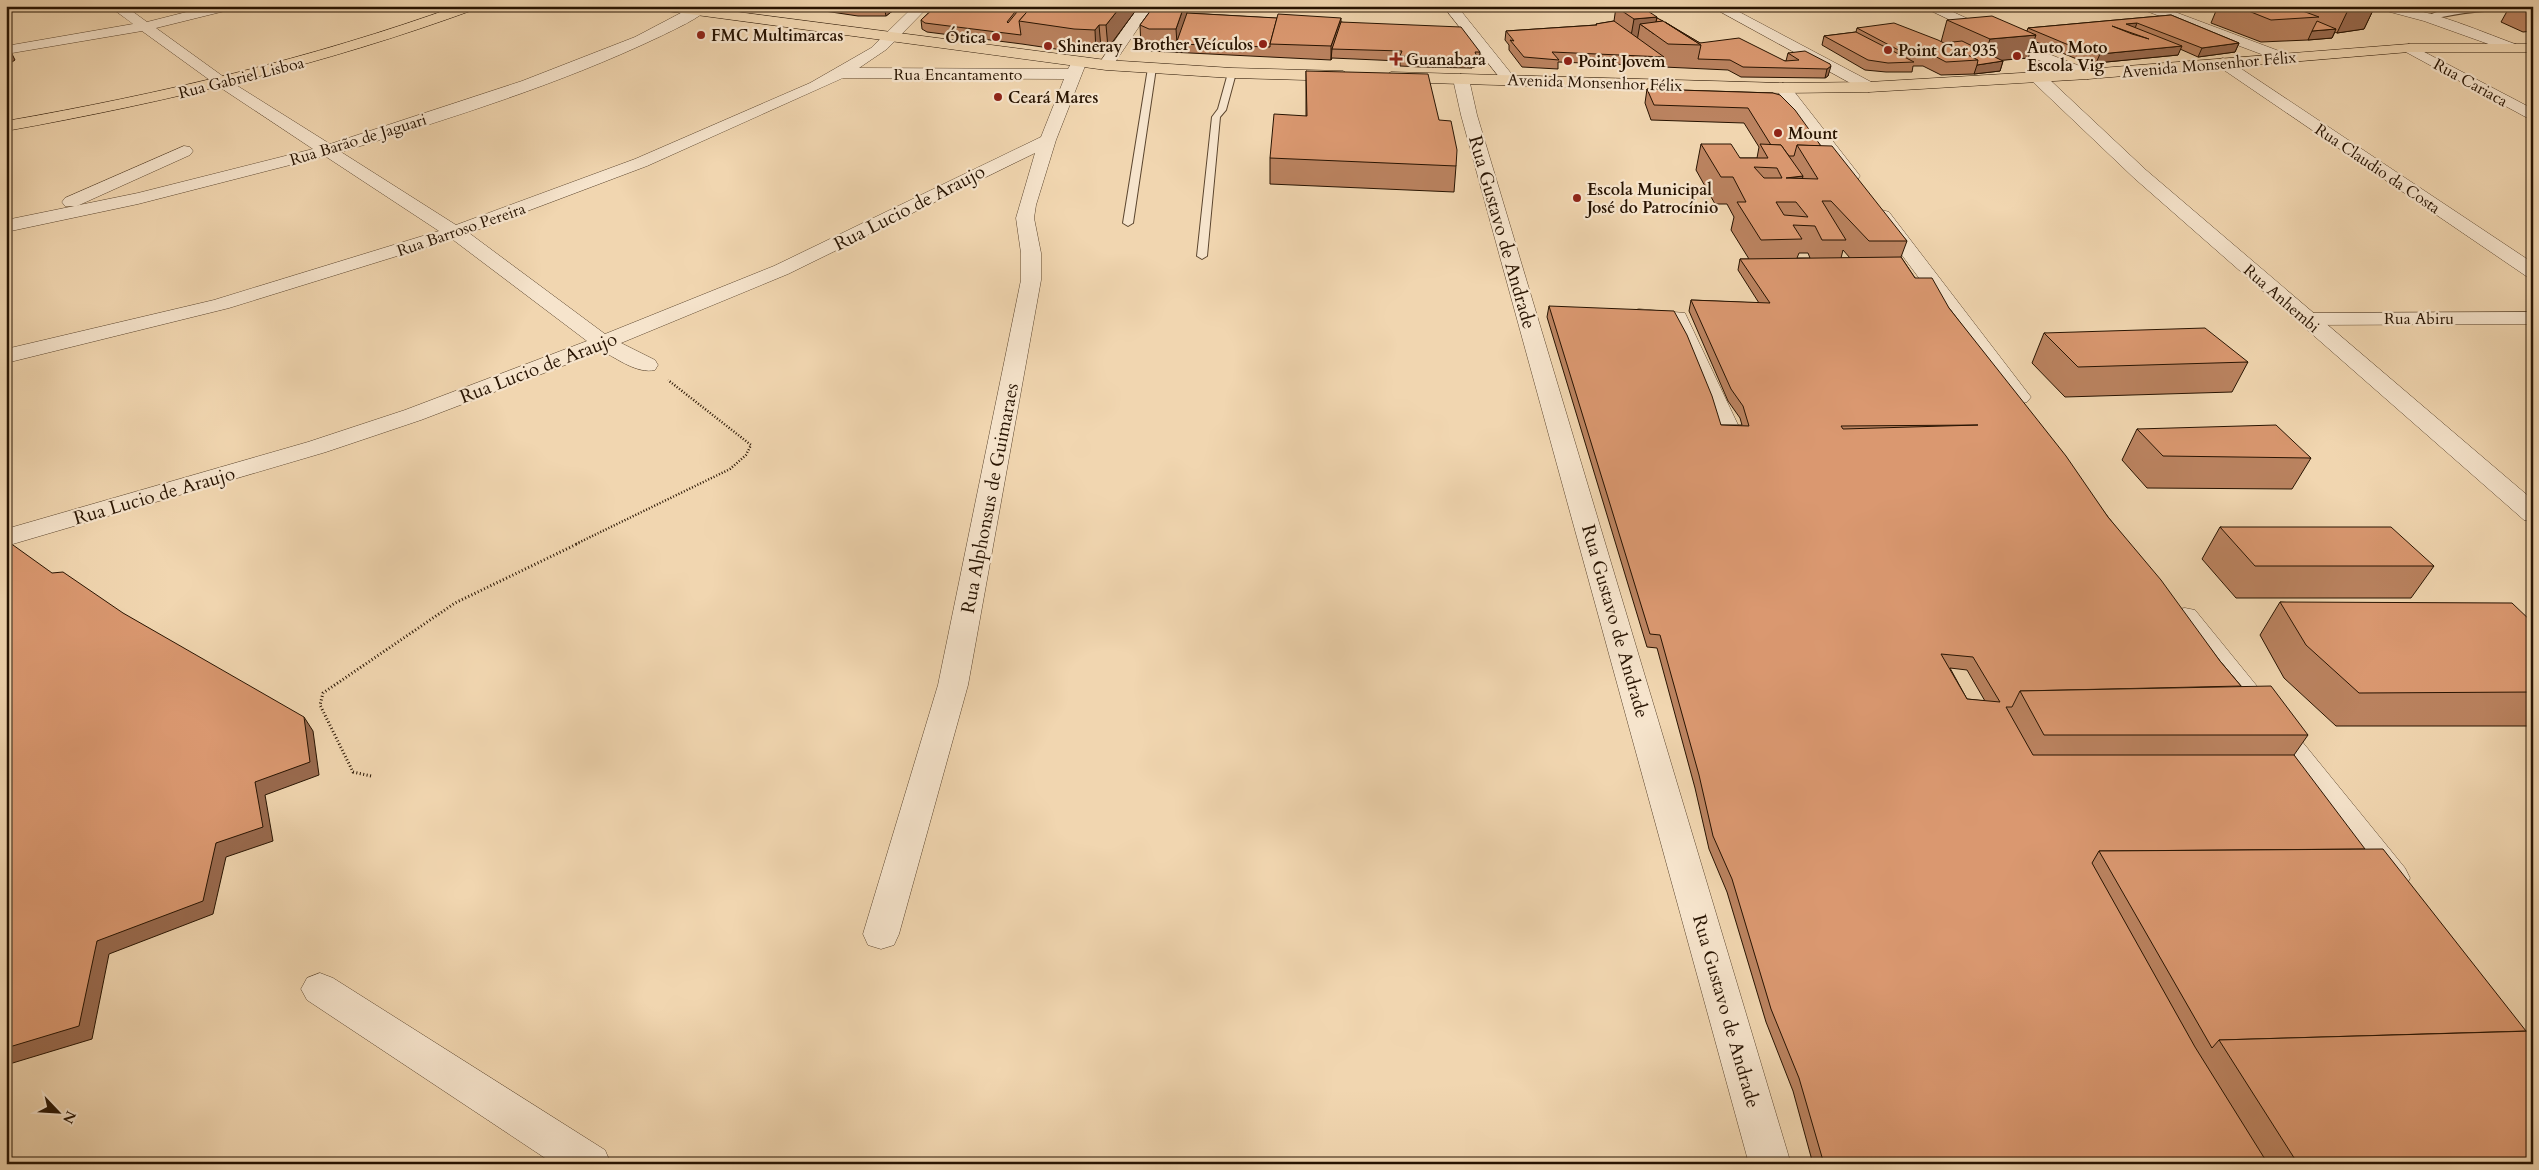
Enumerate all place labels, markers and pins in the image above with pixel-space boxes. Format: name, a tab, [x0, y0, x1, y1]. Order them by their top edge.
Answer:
place label: FMC Multimarcas	[711, 25, 844, 47]
place label: Ótica	[945, 26, 986, 49]
marker: FMC Multimarcas	[695, 29, 707, 41]
marker: Ótica	[990, 31, 1002, 43]
place label: Brother Veículos	[1133, 34, 1253, 56]
place label: Shineray	[1058, 36, 1123, 58]
place label: Auto Moto Escola Vig	[2027, 37, 2108, 77]
marker: Brother Veículos	[1257, 38, 1269, 50]
marker: Shineray	[1042, 40, 1054, 52]
place label: Point Car 935	[1898, 40, 1997, 62]
marker: Point Car 935	[1882, 44, 1894, 56]
place label: Guanabara	[1406, 49, 1486, 71]
marker: Auto Moto Escola Vig	[2011, 50, 2023, 62]
place label: Point Jovem	[1578, 51, 1666, 73]
marker: Guanabara	[1390, 53, 1402, 65]
marker: Point Jovem	[1562, 55, 1574, 67]
place label: Ceará Mares	[1008, 87, 1098, 109]
marker: Ceará Mares	[992, 91, 1004, 103]
place label: Mount	[1788, 123, 1838, 145]
marker: Mount	[1772, 127, 1784, 139]
place label: Escola Municipal José do Patrocínio	[1585, 179, 1718, 219]
marker: Escola Municipal José do Patrocínio	[1571, 192, 1583, 204]

